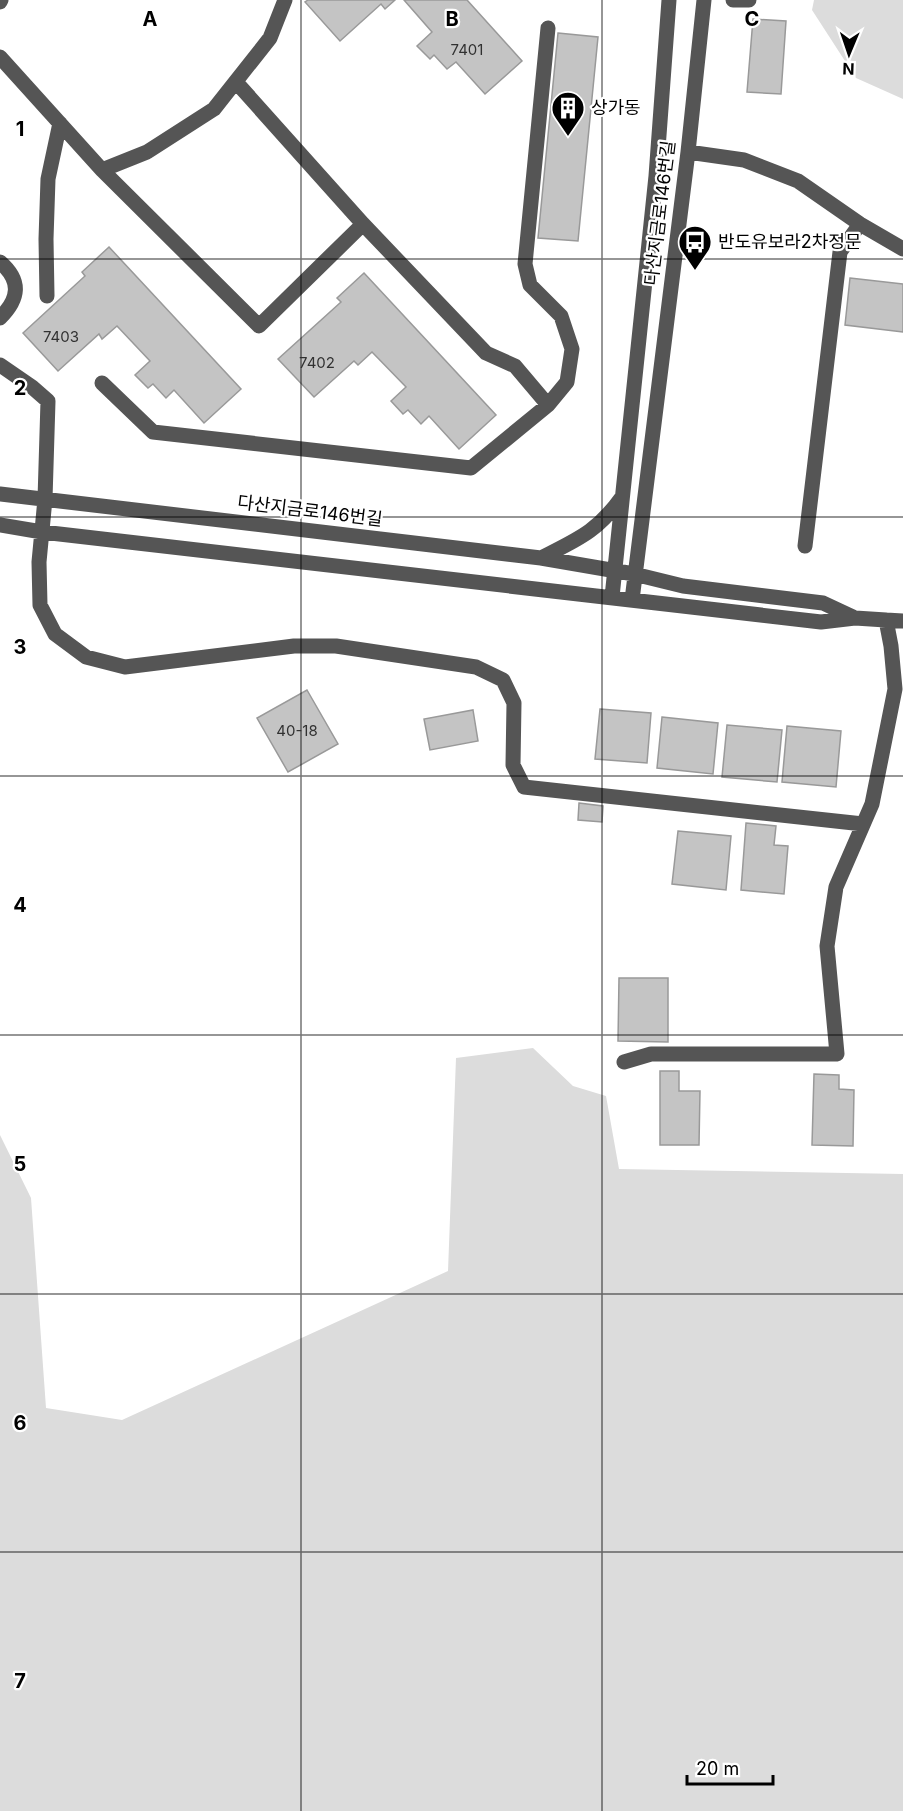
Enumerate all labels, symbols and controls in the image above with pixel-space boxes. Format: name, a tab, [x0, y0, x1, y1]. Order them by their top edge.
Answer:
text: A	[143, 7, 158, 31]
text: B	[445, 7, 459, 31]
text: C	[745, 7, 759, 31]
north arrow	[819, 24, 879, 84]
house number: 7401	[451, 40, 483, 59]
text: N	[842, 59, 855, 79]
building icon: 상가동	[550, 90, 586, 137]
place label: 상가동	[591, 97, 641, 118]
text: 1	[16, 117, 24, 141]
street label: 다산지금로146번길	[640, 139, 679, 287]
bus stop icon: 반도유보라2차정문	[677, 224, 713, 271]
place label: 반도유보라2차정문	[718, 231, 861, 252]
house number: 7403	[43, 327, 79, 346]
house number: 7402	[299, 353, 335, 372]
text: 2	[14, 376, 26, 400]
street label: 다산지금로146번길	[236, 491, 384, 530]
text: 3	[14, 635, 26, 659]
house number: 40-18	[276, 721, 318, 740]
text: 4	[13, 893, 27, 917]
text: 5	[14, 1152, 26, 1176]
text: 6	[14, 1411, 27, 1435]
text: 7	[14, 1669, 26, 1693]
scale bar	[687, 1748, 772, 1786]
text: 20 m	[696, 1758, 739, 1779]

